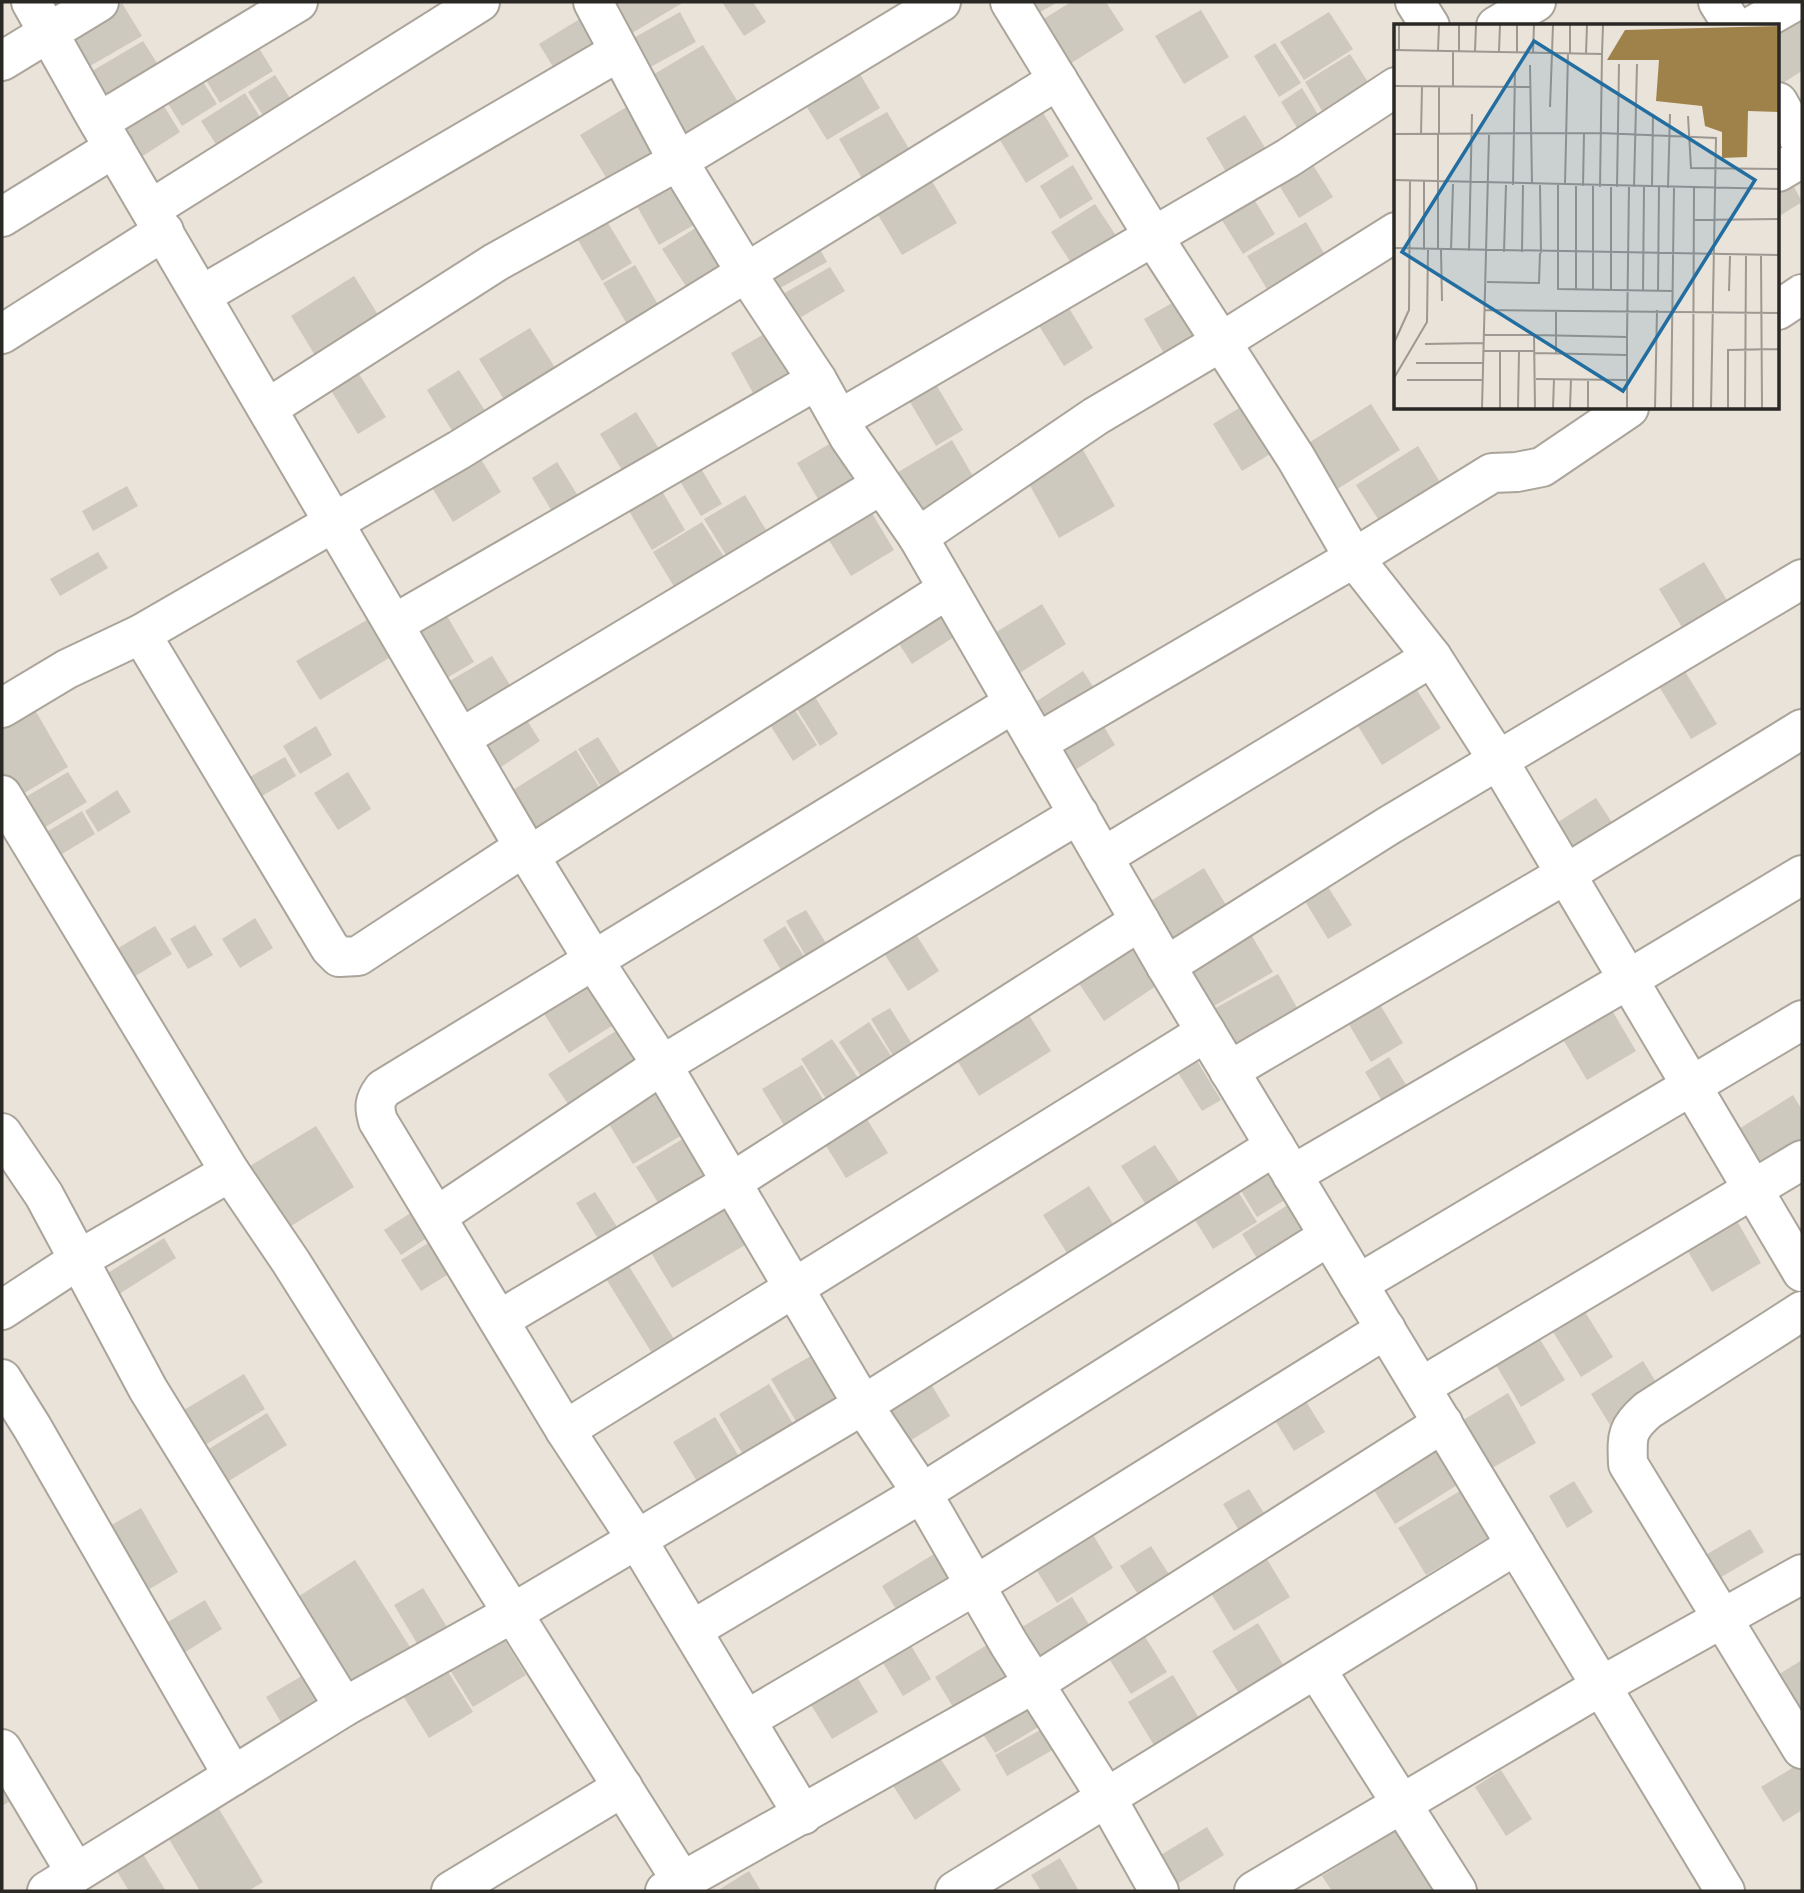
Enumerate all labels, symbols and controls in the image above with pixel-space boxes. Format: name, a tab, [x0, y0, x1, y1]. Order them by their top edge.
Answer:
inset map	[1394, 24, 1780, 410]

